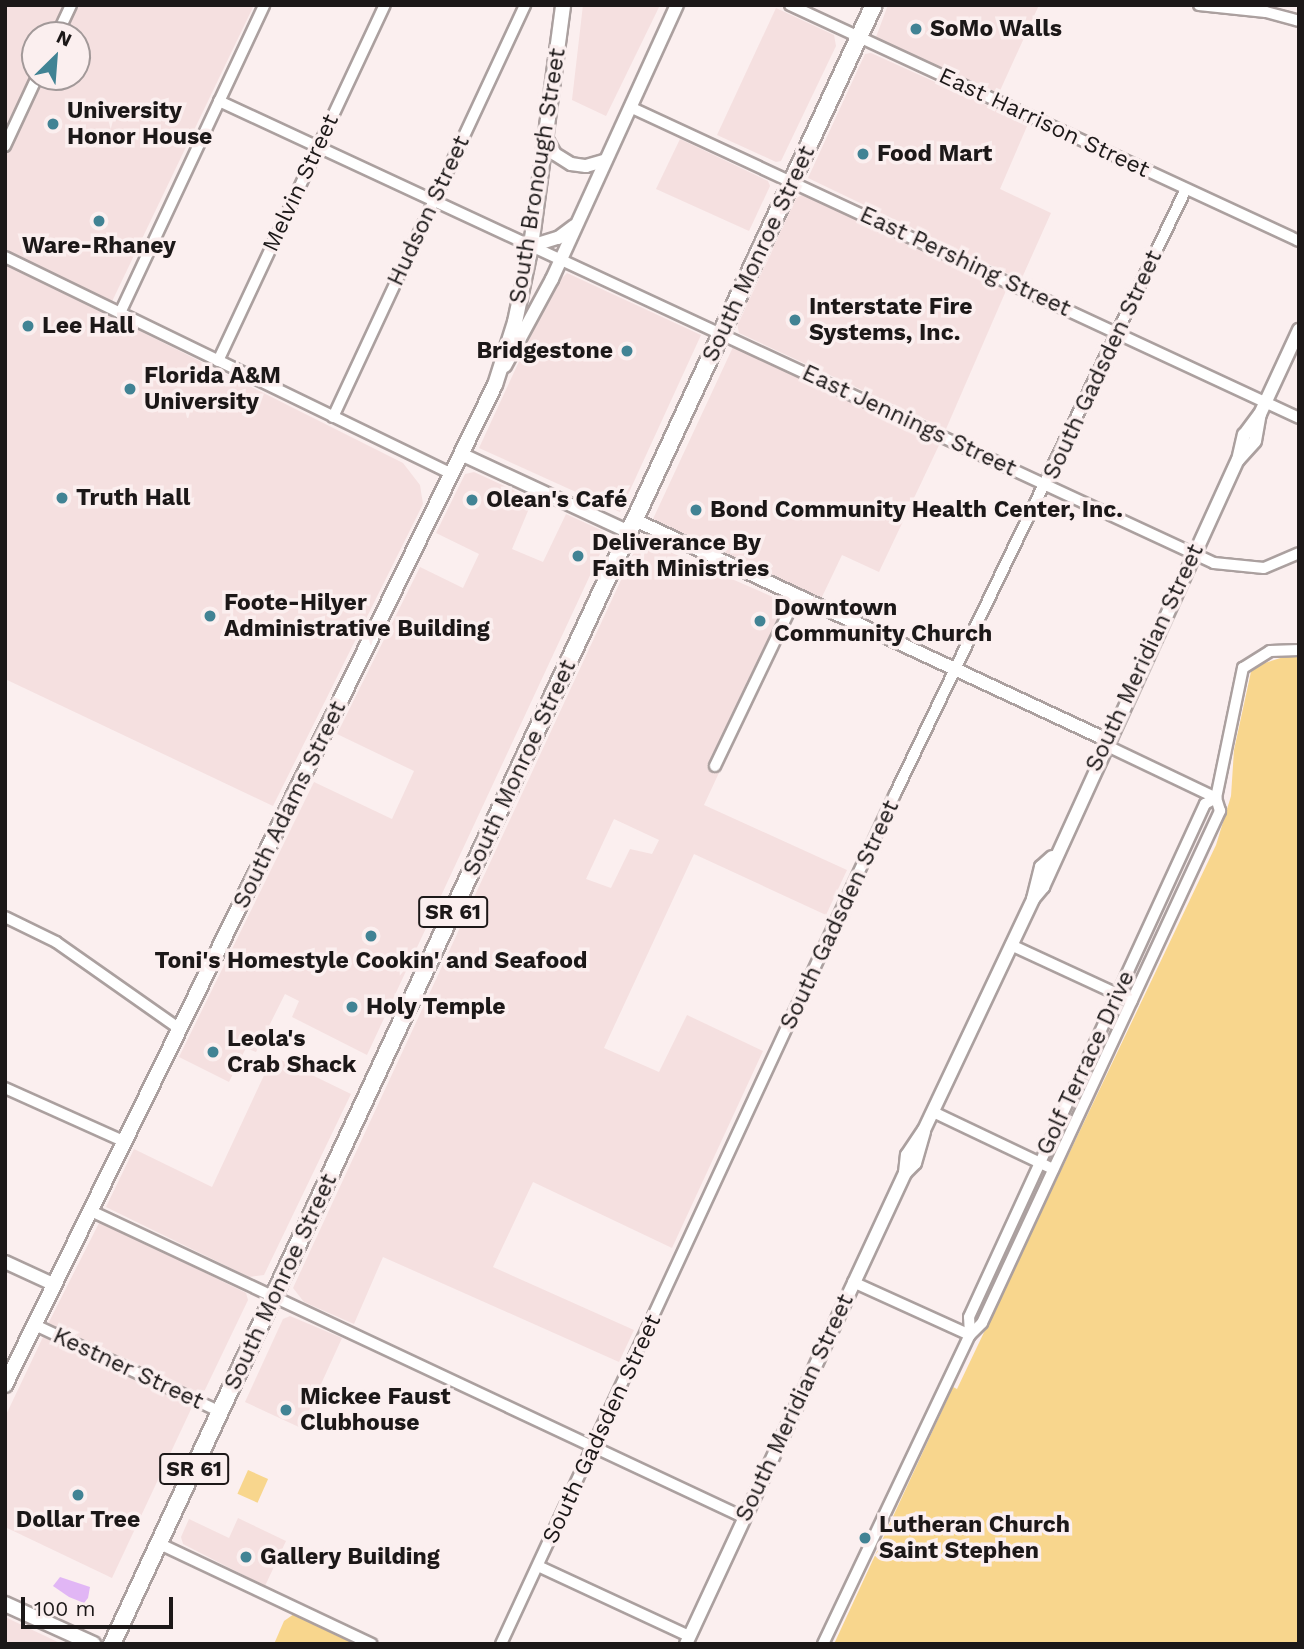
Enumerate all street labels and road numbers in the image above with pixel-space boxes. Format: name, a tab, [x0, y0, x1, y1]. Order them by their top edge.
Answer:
street label: South Bronough Street	[504, 46, 572, 306]
street label: East Harrison Street	[934, 62, 1154, 184]
street label: Melvin Street	[257, 110, 345, 256]
street label: Hudson Street	[382, 132, 476, 290]
street label: South Monroe Street	[697, 142, 821, 366]
street label: East Pershing Street	[855, 201, 1075, 323]
street label: South Gadsden Street	[1038, 246, 1168, 484]
street label: East Jennings Street	[797, 359, 1021, 483]
street label: South Meridian Street	[1080, 540, 1210, 776]
street label: South Monroe Street	[458, 656, 582, 880]
street label: South Adams Street	[228, 696, 352, 914]
street label: South Gadsden Street	[775, 796, 905, 1034]
road number: SR 61	[418, 894, 488, 930]
street label: Golf Terrace Drive	[1031, 966, 1141, 1160]
street label: South Monroe Street	[219, 1170, 343, 1394]
street label: South Meridian Street	[730, 1290, 860, 1526]
street label: South Gadsden Street	[537, 1310, 667, 1548]
street label: Kestner Street	[48, 1322, 208, 1416]
road number: SR 61	[159, 1452, 229, 1486]

